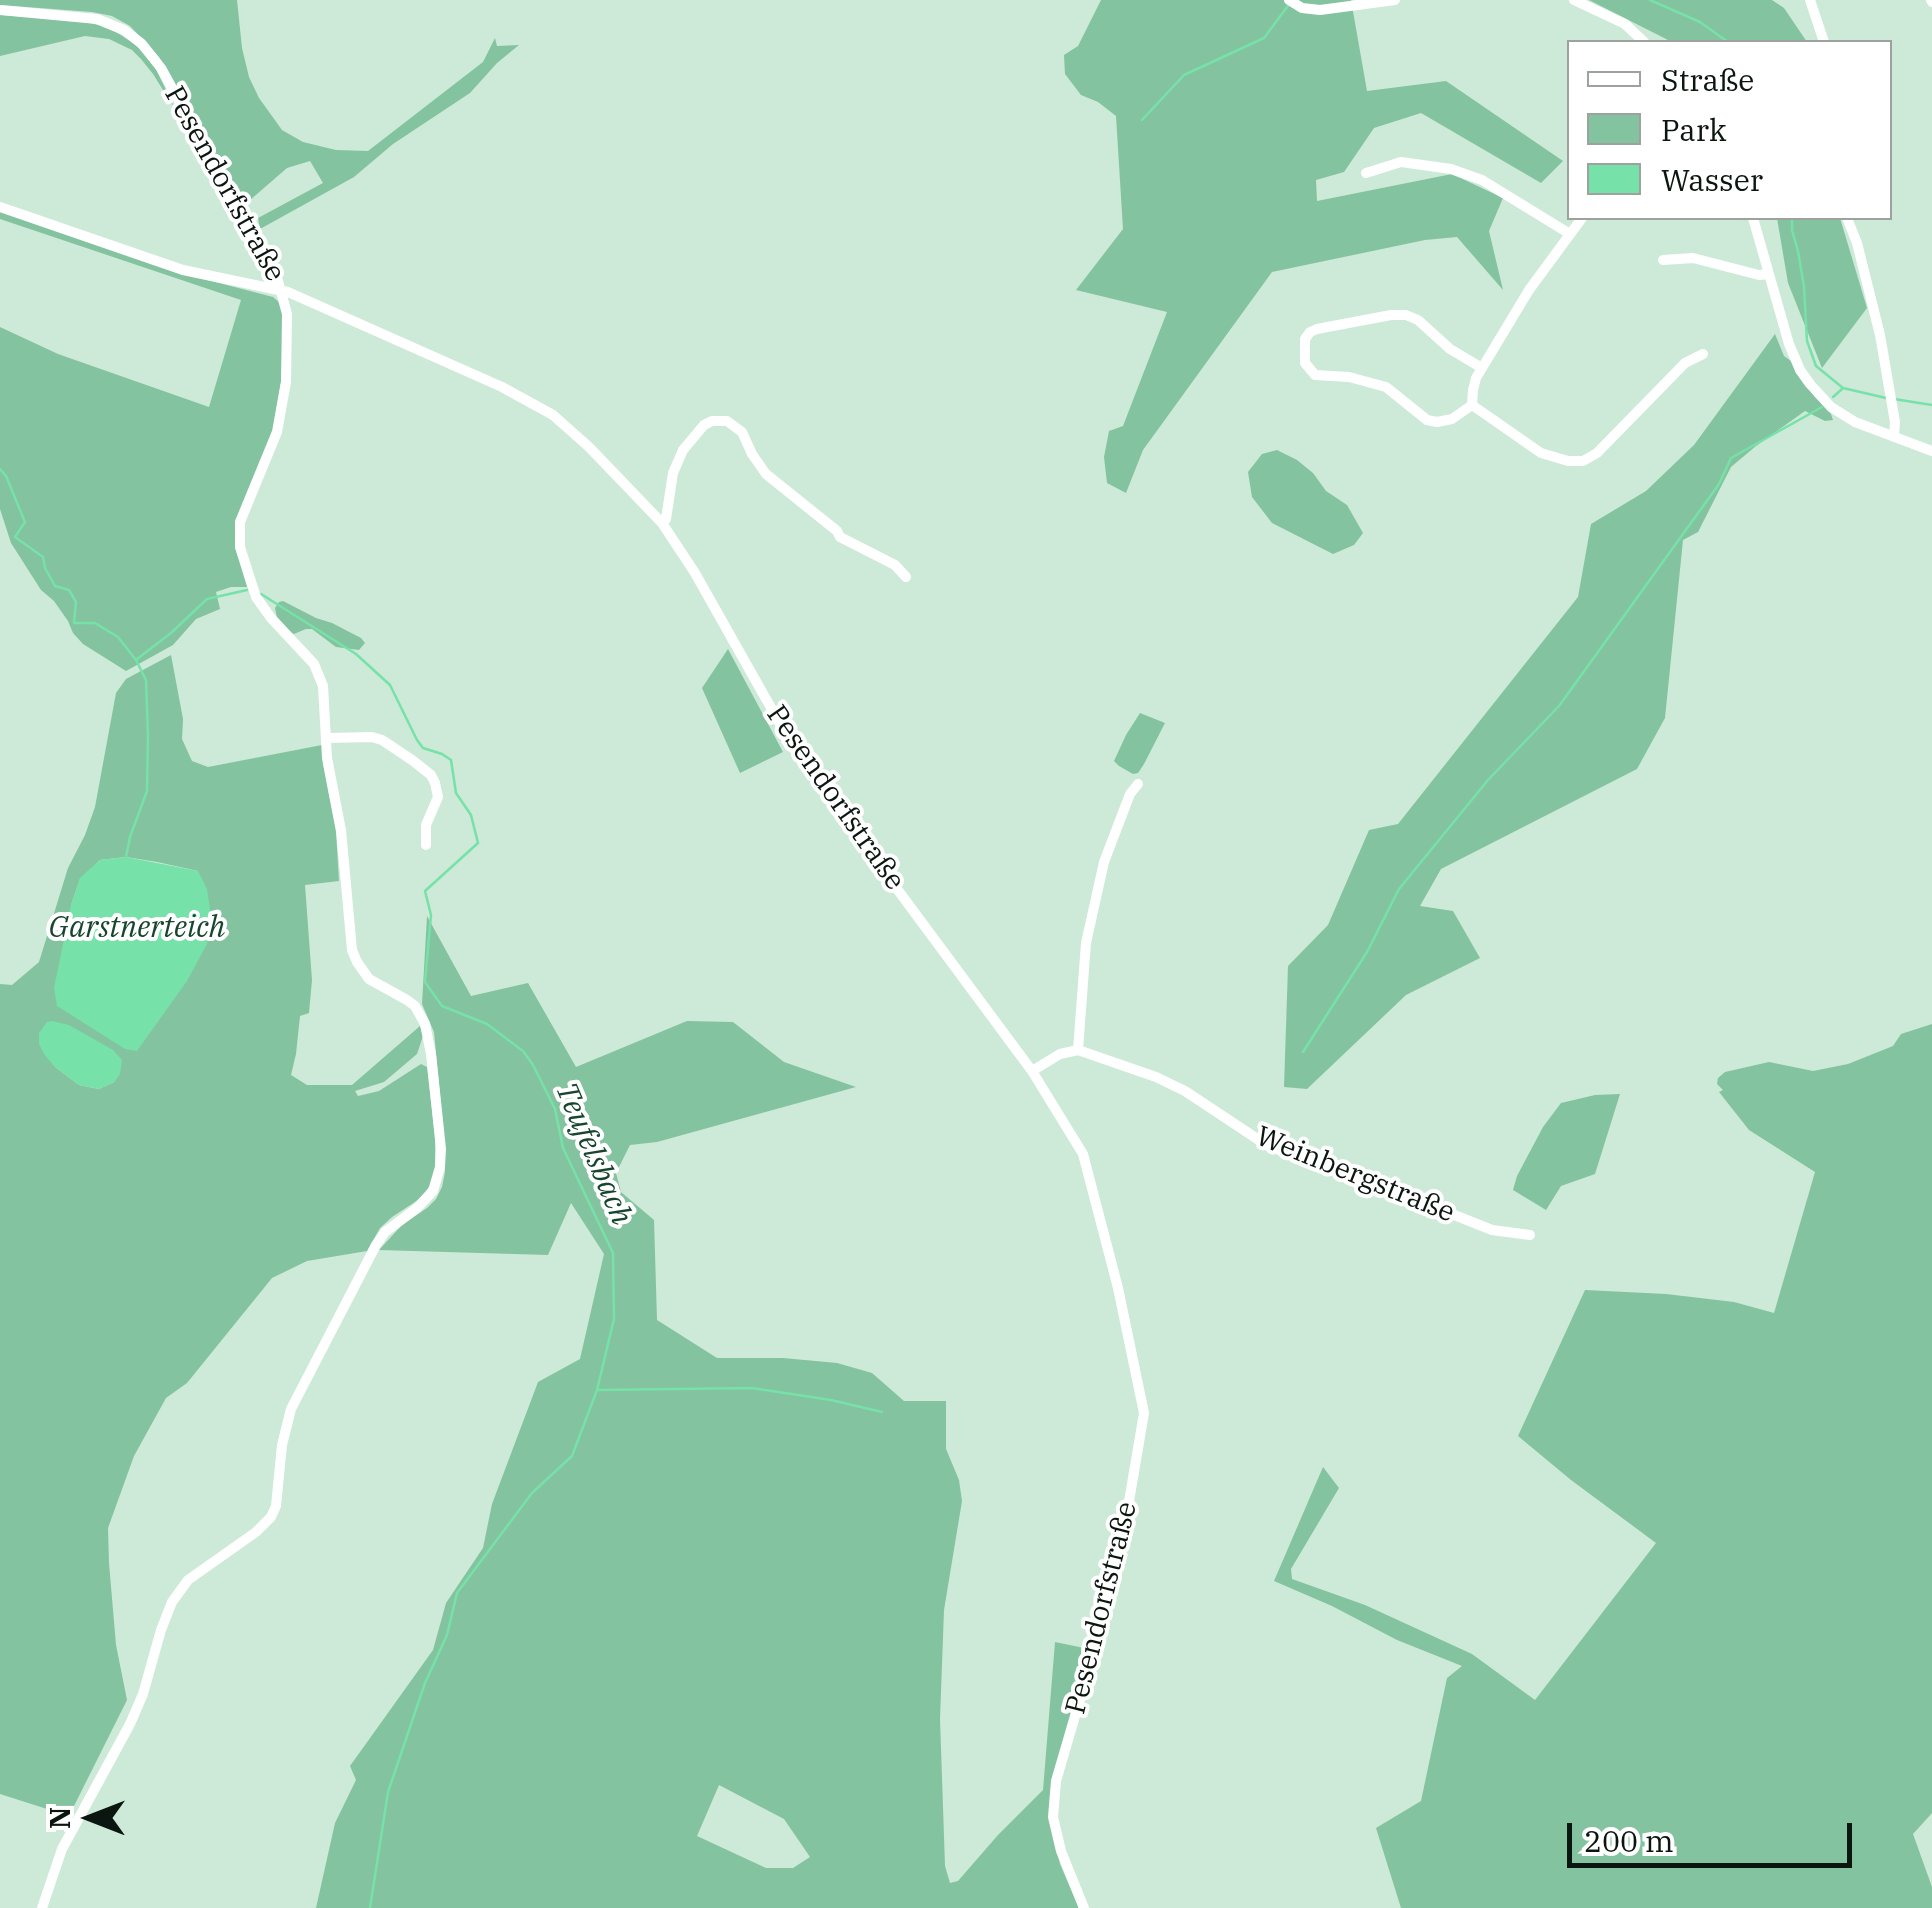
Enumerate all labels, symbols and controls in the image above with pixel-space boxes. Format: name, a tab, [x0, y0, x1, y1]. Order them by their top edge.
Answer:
legend	[1567, 40, 1892, 220]
text: Straße	[1661, 60, 1754, 99]
street label: Pesendorfstraße	[157, 81, 291, 287]
text: Park	[1661, 110, 1727, 149]
text: Wasser	[1661, 160, 1763, 199]
street label: Pesendorfstraße	[759, 699, 911, 897]
water label: Garstnerteich	[49, 910, 225, 946]
water label: Teufelsbach	[547, 1078, 639, 1230]
street label: Weinbergstraße	[1251, 1120, 1459, 1230]
street label: Pesendorfstraße	[1059, 1498, 1145, 1718]
north arrow	[40, 1768, 140, 1868]
scale bar	[1572, 1803, 1857, 1865]
text: N	[41, 1807, 78, 1829]
text: 200 m	[1584, 1821, 1674, 1860]

